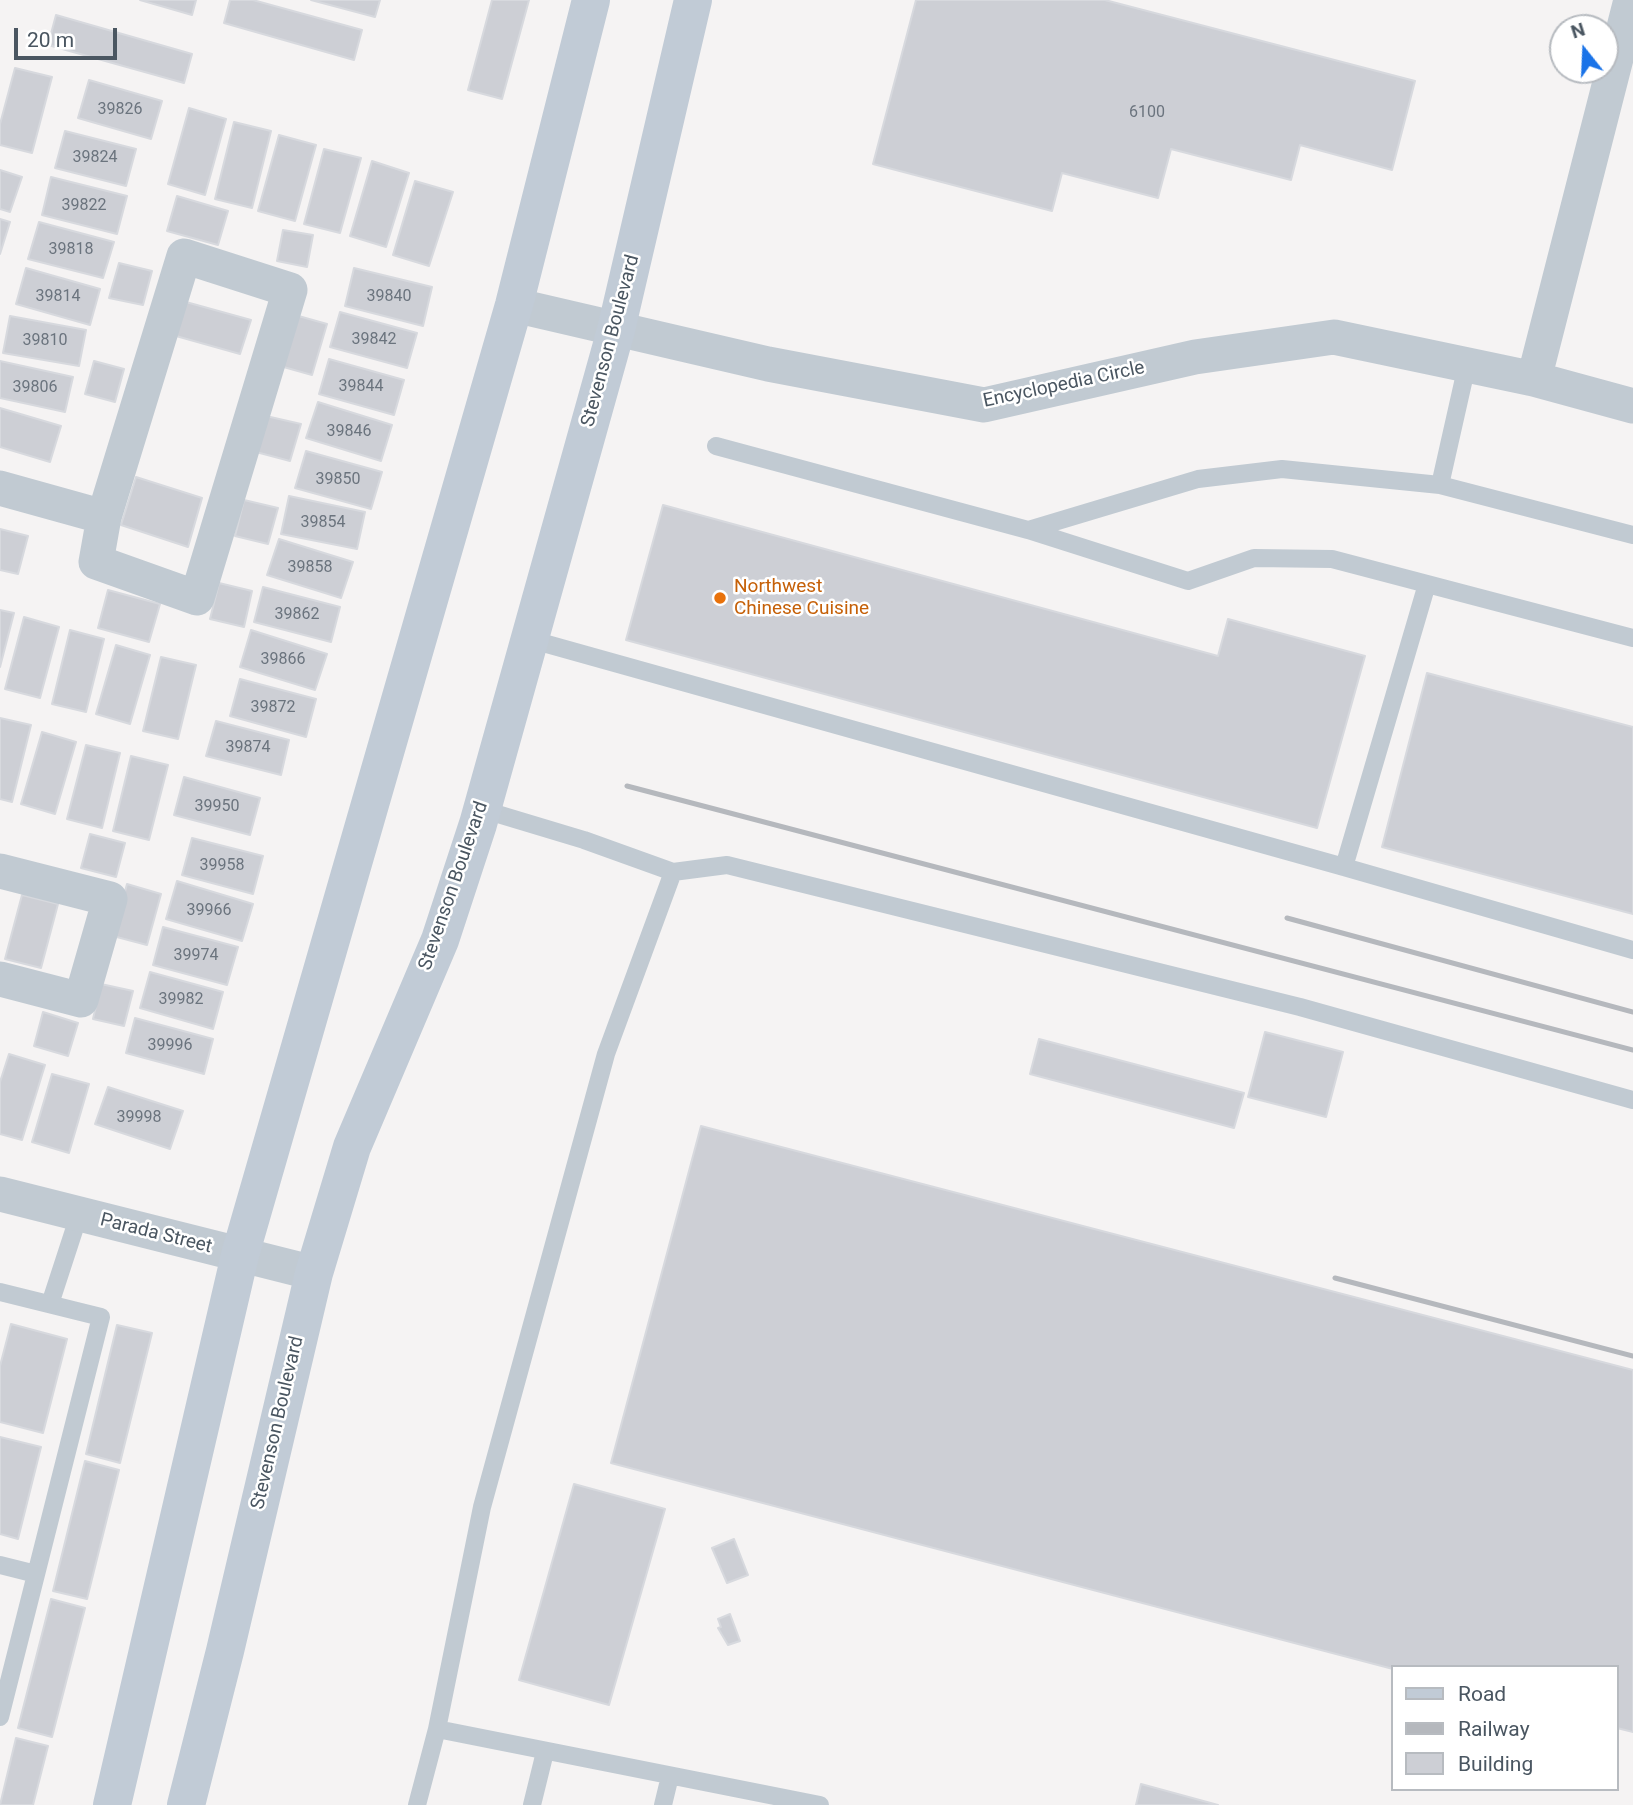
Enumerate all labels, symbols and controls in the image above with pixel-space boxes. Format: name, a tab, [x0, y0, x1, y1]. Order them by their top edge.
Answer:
scale bar	[18, 14, 121, 58]
north arrow	[1549, 14, 1619, 84]
text: N	[1568, 17, 1588, 43]
text: 20 m	[27, 28, 74, 52]
house number: 39826	[98, 100, 142, 120]
house number: 6100	[1129, 103, 1165, 123]
house number: 39824	[73, 148, 117, 168]
house number: 39822	[62, 196, 106, 216]
house number: 39818	[49, 240, 93, 260]
street label: Stevenson Boulevard	[577, 253, 645, 429]
house number: 39814	[36, 287, 80, 307]
house number: 39840	[367, 287, 411, 307]
house number: 39842	[352, 330, 396, 350]
house number: 39810	[23, 331, 67, 351]
street label: Encyclopedia Circle	[981, 357, 1147, 413]
house number: 39844	[339, 377, 383, 397]
house number: 39806	[13, 378, 57, 398]
house number: 39846	[327, 422, 371, 442]
house number: 39850	[316, 470, 360, 490]
house number: 39854	[301, 513, 345, 533]
house number: 39858	[288, 558, 332, 578]
place label: Northwest Chinese Cuisine	[734, 576, 869, 620]
marker: Northwest Chinese Cuisine	[712, 590, 728, 606]
house number: 39862	[275, 605, 319, 625]
house number: 39866	[261, 650, 305, 670]
house number: 39872	[251, 698, 295, 718]
house number: 39874	[226, 738, 270, 758]
house number: 39950	[195, 797, 239, 817]
street label: Stevenson Boulevard	[414, 799, 494, 973]
house number: 39958	[200, 856, 244, 876]
house number: 39966	[187, 901, 231, 921]
house number: 39974	[174, 946, 218, 966]
house number: 39982	[159, 990, 203, 1010]
house number: 39996	[148, 1036, 192, 1056]
house number: 39998	[117, 1108, 161, 1128]
street label: Parada Street	[98, 1209, 214, 1259]
street label: Stevenson Boulevard	[247, 1334, 309, 1512]
legend	[1392, 1665, 1619, 1791]
text: Road	[1458, 1682, 1506, 1706]
text: Railway	[1458, 1717, 1530, 1741]
text: Building	[1458, 1752, 1533, 1776]

